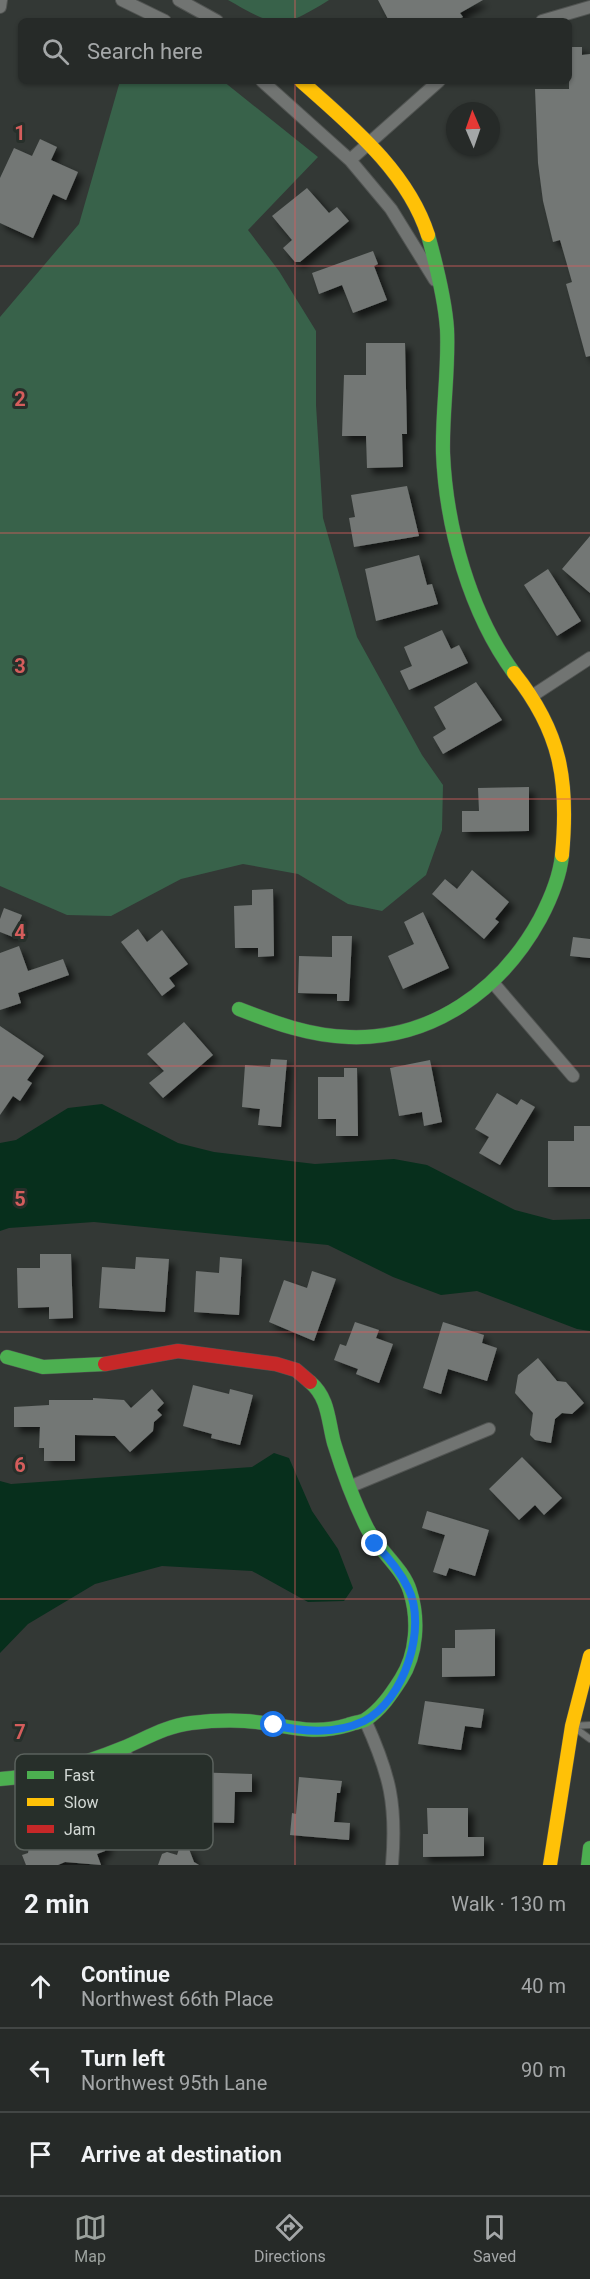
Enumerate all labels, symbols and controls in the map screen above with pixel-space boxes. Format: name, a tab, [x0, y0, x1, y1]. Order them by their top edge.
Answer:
search box	[18, 18, 572, 84]
icon: search	[39, 35, 72, 68]
text: Search here	[87, 39, 203, 64]
north arrow	[446, 102, 500, 156]
text: 1	[14, 121, 26, 145]
text: 2	[14, 387, 26, 411]
text: 3	[14, 654, 26, 678]
text: 4	[14, 920, 26, 944]
text: 5	[14, 1187, 26, 1211]
text: 6	[14, 1453, 26, 1477]
route end	[361, 1530, 387, 1556]
route start	[260, 1711, 286, 1737]
text: 7	[14, 1720, 26, 1744]
legend	[15, 1754, 213, 1850]
text: Fast	[64, 1766, 95, 1785]
text: Slow	[64, 1793, 99, 1812]
text: Jam	[64, 1820, 96, 1839]
text: 2 min	[24, 1889, 89, 1919]
text: Walk · 130 m	[451, 1892, 566, 1916]
text: Continue	[81, 1962, 170, 1987]
icon: ahead	[24, 1970, 57, 2003]
text: 40 m	[521, 1974, 566, 1998]
text: Northwest 66th Place	[81, 1987, 273, 2011]
text: Turn left	[81, 2046, 165, 2071]
icon: left	[24, 2054, 57, 2087]
text: 90 m	[521, 2058, 566, 2082]
text: Northwest 95th Lane	[81, 2071, 267, 2095]
icon: arrive	[24, 2138, 57, 2171]
text: Arrive at destination	[81, 2142, 282, 2167]
tab: Map	[74, 2211, 107, 2266]
tab: Directions	[254, 2211, 326, 2266]
tab: Saved	[473, 2211, 516, 2266]

